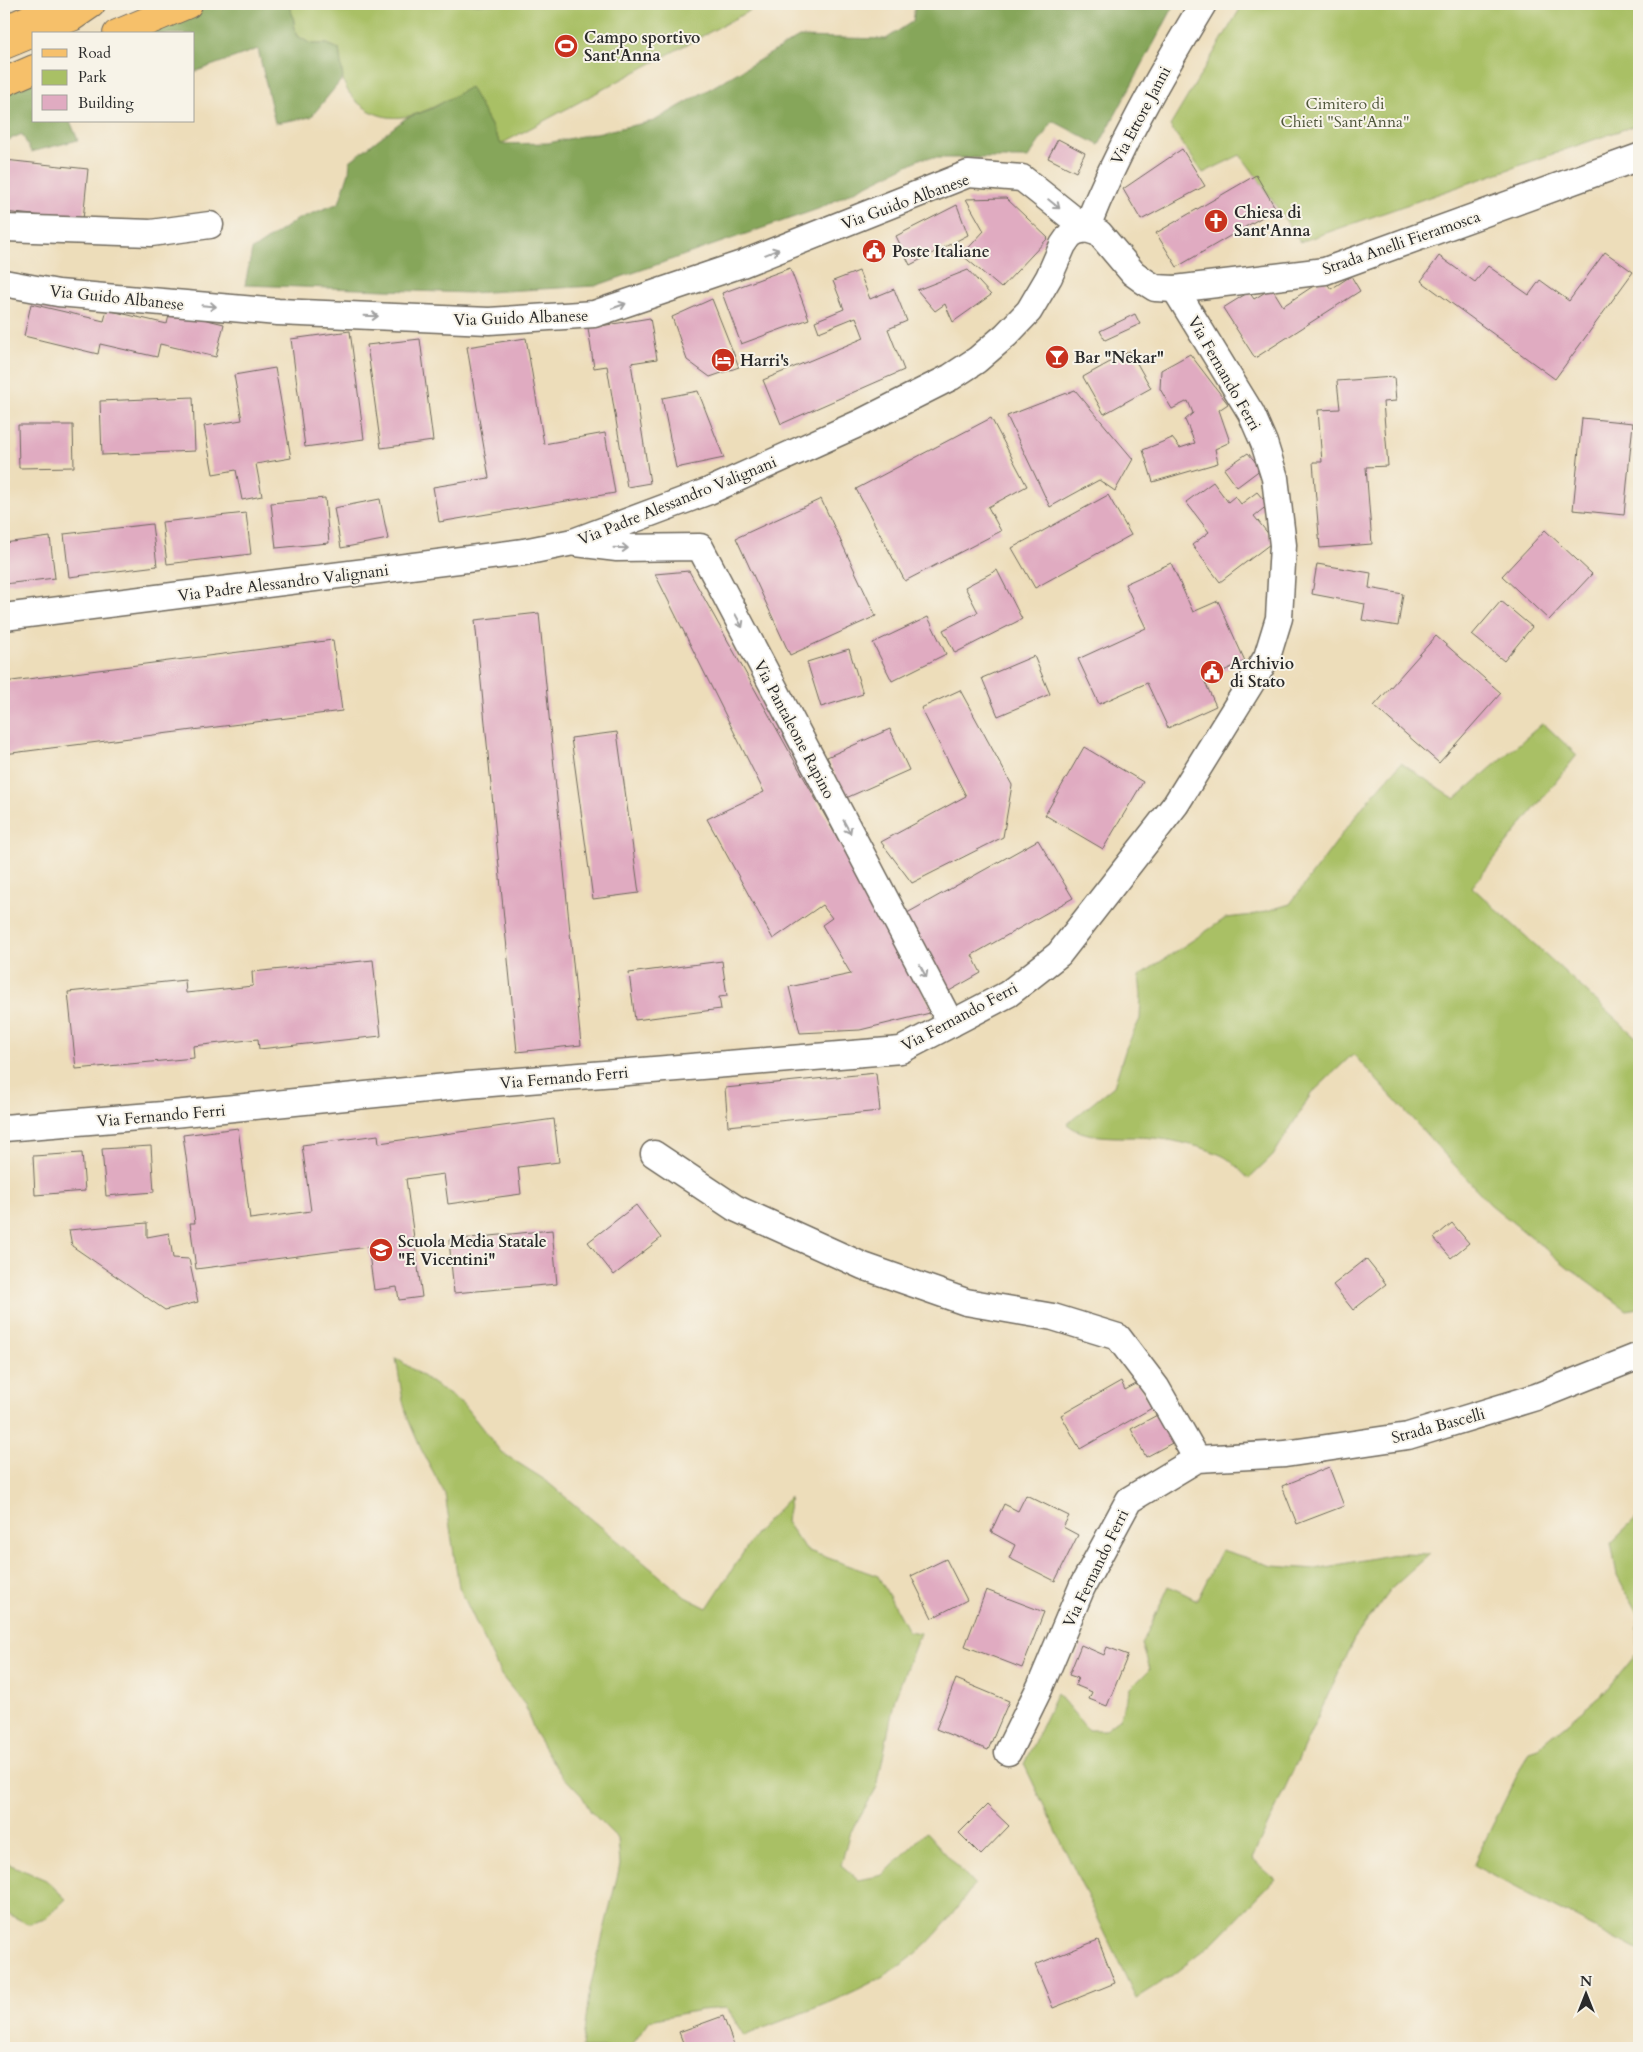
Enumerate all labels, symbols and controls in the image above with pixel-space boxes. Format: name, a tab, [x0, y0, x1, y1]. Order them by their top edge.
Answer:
place label: Campo sportivo Sant'Anna	[584, 27, 700, 67]
legend	[32, 32, 195, 122]
sports icon: Campo sportivo Sant'Anna	[553, 33, 579, 59]
text: Road	[78, 43, 111, 63]
street label: Via Ettore Janni	[1106, 62, 1176, 169]
text: Park	[78, 67, 107, 87]
text: Building	[78, 93, 134, 113]
park label: Cimitero di Chieti "Sant'Anna"	[1281, 93, 1409, 133]
street label: Via Guido Albanese	[838, 169, 972, 235]
one-way arrow	[1047, 198, 1060, 209]
place label: Chiesa di Sant'Anna	[1234, 202, 1311, 242]
street label: Strada Anelli Fieramosca	[1319, 206, 1483, 280]
church icon: Chiesa di Sant'Anna	[1203, 208, 1229, 234]
public building icon: Poste Italiane	[861, 238, 887, 264]
place label: Poste Italiane	[892, 241, 990, 263]
one-way arrow	[764, 247, 779, 256]
street label: Via Guido Albanese	[49, 280, 185, 316]
one-way arrow	[200, 301, 216, 311]
one-way arrow	[611, 301, 626, 310]
street label: Via Guido Albanese	[453, 305, 589, 331]
one-way arrow	[362, 311, 378, 320]
street label: Via Fernando Ferri	[1182, 312, 1266, 435]
bar icon: Bar "Nekar"	[1044, 344, 1070, 370]
hotel icon: Harri's	[710, 347, 736, 373]
place label: Bar "Nekar"	[1074, 347, 1164, 369]
place label: Harri's	[740, 350, 789, 372]
street label: Via Padre Alessandro Valignani	[575, 451, 780, 551]
one-way arrow	[613, 543, 629, 552]
street label: Via Padre Alessandro Valignani	[176, 559, 390, 607]
one-way arrow	[735, 613, 744, 628]
place label: Archivio di Stato	[1230, 653, 1294, 693]
street label: Via Pantaleone Rapino	[748, 656, 840, 803]
public building icon: Archivio di Stato	[1199, 659, 1225, 685]
one-way arrow	[843, 819, 852, 834]
one-way arrow	[918, 963, 928, 978]
street label: Via Fernando Ferri	[897, 977, 1022, 1057]
street label: Via Fernando Ferri	[499, 1061, 630, 1095]
street label: Via Fernando Ferri	[96, 1099, 227, 1133]
place label: Scuola Media Statale "F. Vicentini"	[398, 1231, 547, 1271]
school or university icon: Scuola Media Statale "F. Vicentini"	[368, 1237, 394, 1263]
street label: Strada Bascelli	[1389, 1403, 1488, 1449]
street label: Via Fernando Ferri	[1058, 1505, 1134, 1631]
north arrow	[1560, 1970, 1610, 2020]
text: N	[1580, 1972, 1592, 1991]

